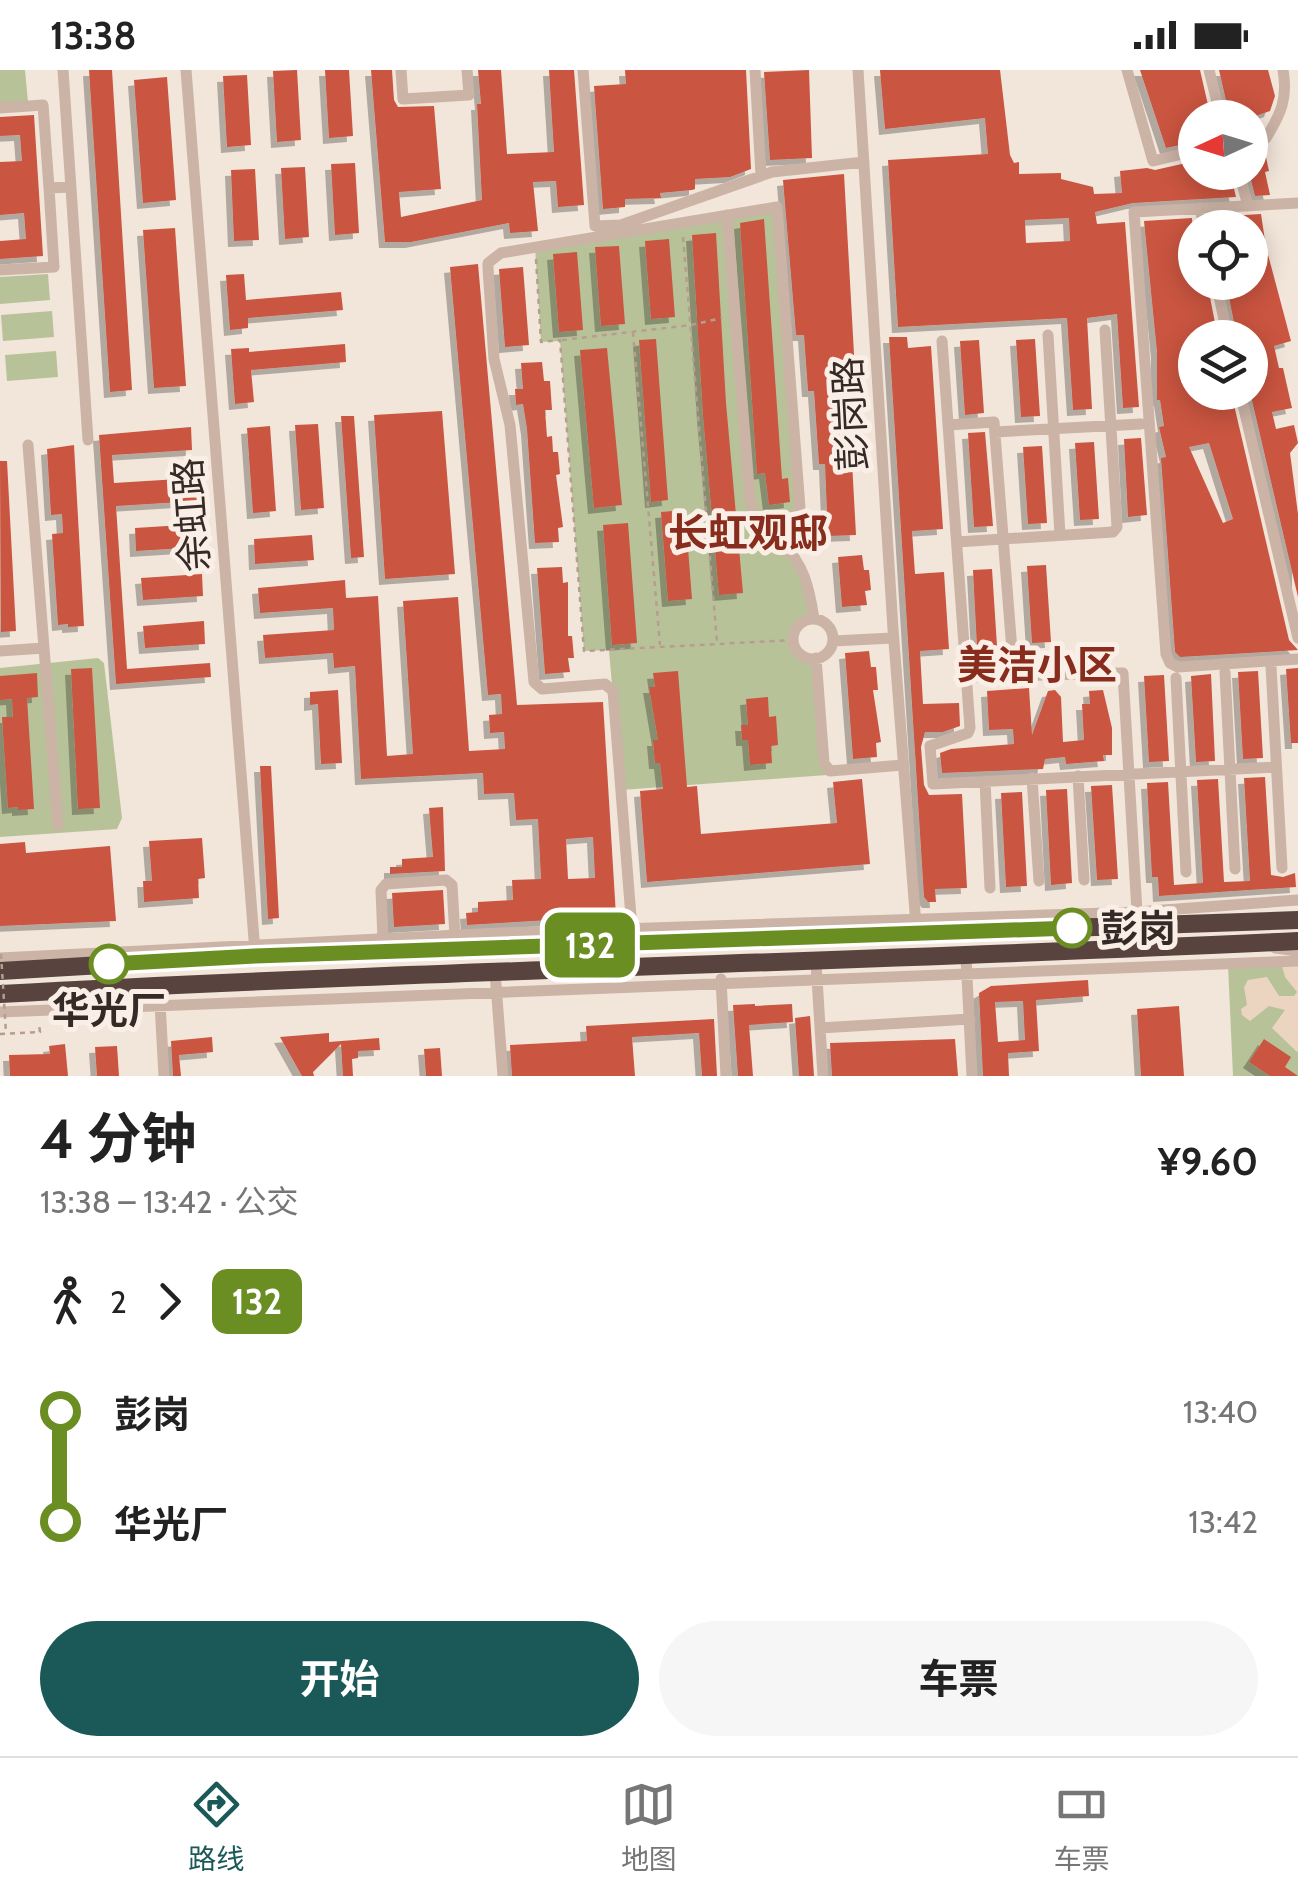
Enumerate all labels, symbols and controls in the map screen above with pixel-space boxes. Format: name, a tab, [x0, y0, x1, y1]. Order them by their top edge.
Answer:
text: 13:38	[50, 12, 136, 59]
north arrow	[1178, 100, 1268, 190]
map controls	[1178, 100, 1268, 410]
button: locate	[1178, 210, 1268, 300]
button: layers	[1178, 320, 1268, 410]
street label: 彭岗路	[824, 356, 876, 472]
street label: 余虹路	[164, 456, 218, 574]
district label: 长虹观邸	[668, 508, 828, 557]
district label: 美洁小区	[957, 640, 1117, 689]
place label: 彭岗	[1100, 905, 1176, 952]
marker: 彭岗	[1053, 909, 1091, 947]
line badge: 132	[532, 912, 648, 978]
text: 132	[565, 924, 615, 967]
marker: 华光厂	[90, 945, 128, 983]
place label: 华光厂	[52, 987, 166, 1034]
text: 4 分钟	[40, 1105, 197, 1172]
text: ¥9.60	[1158, 1138, 1258, 1185]
text: 13:38 – 13:42 · 公交	[40, 1182, 299, 1221]
icon: walk	[40, 1274, 95, 1329]
icon: forward	[142, 1274, 197, 1329]
text: 132	[232, 1280, 282, 1323]
text: 2	[110, 1282, 127, 1321]
text: 彭岗	[114, 1391, 190, 1438]
text: 13:40	[1183, 1392, 1258, 1431]
text: 华光厂	[114, 1501, 228, 1548]
text: 13:42	[1188, 1502, 1258, 1541]
button: 开始	[40, 1621, 639, 1736]
button: 车票	[659, 1621, 1258, 1736]
tab: 路线	[188, 1777, 244, 1877]
tab: 地图	[621, 1777, 677, 1877]
tab: 车票	[1054, 1777, 1110, 1877]

